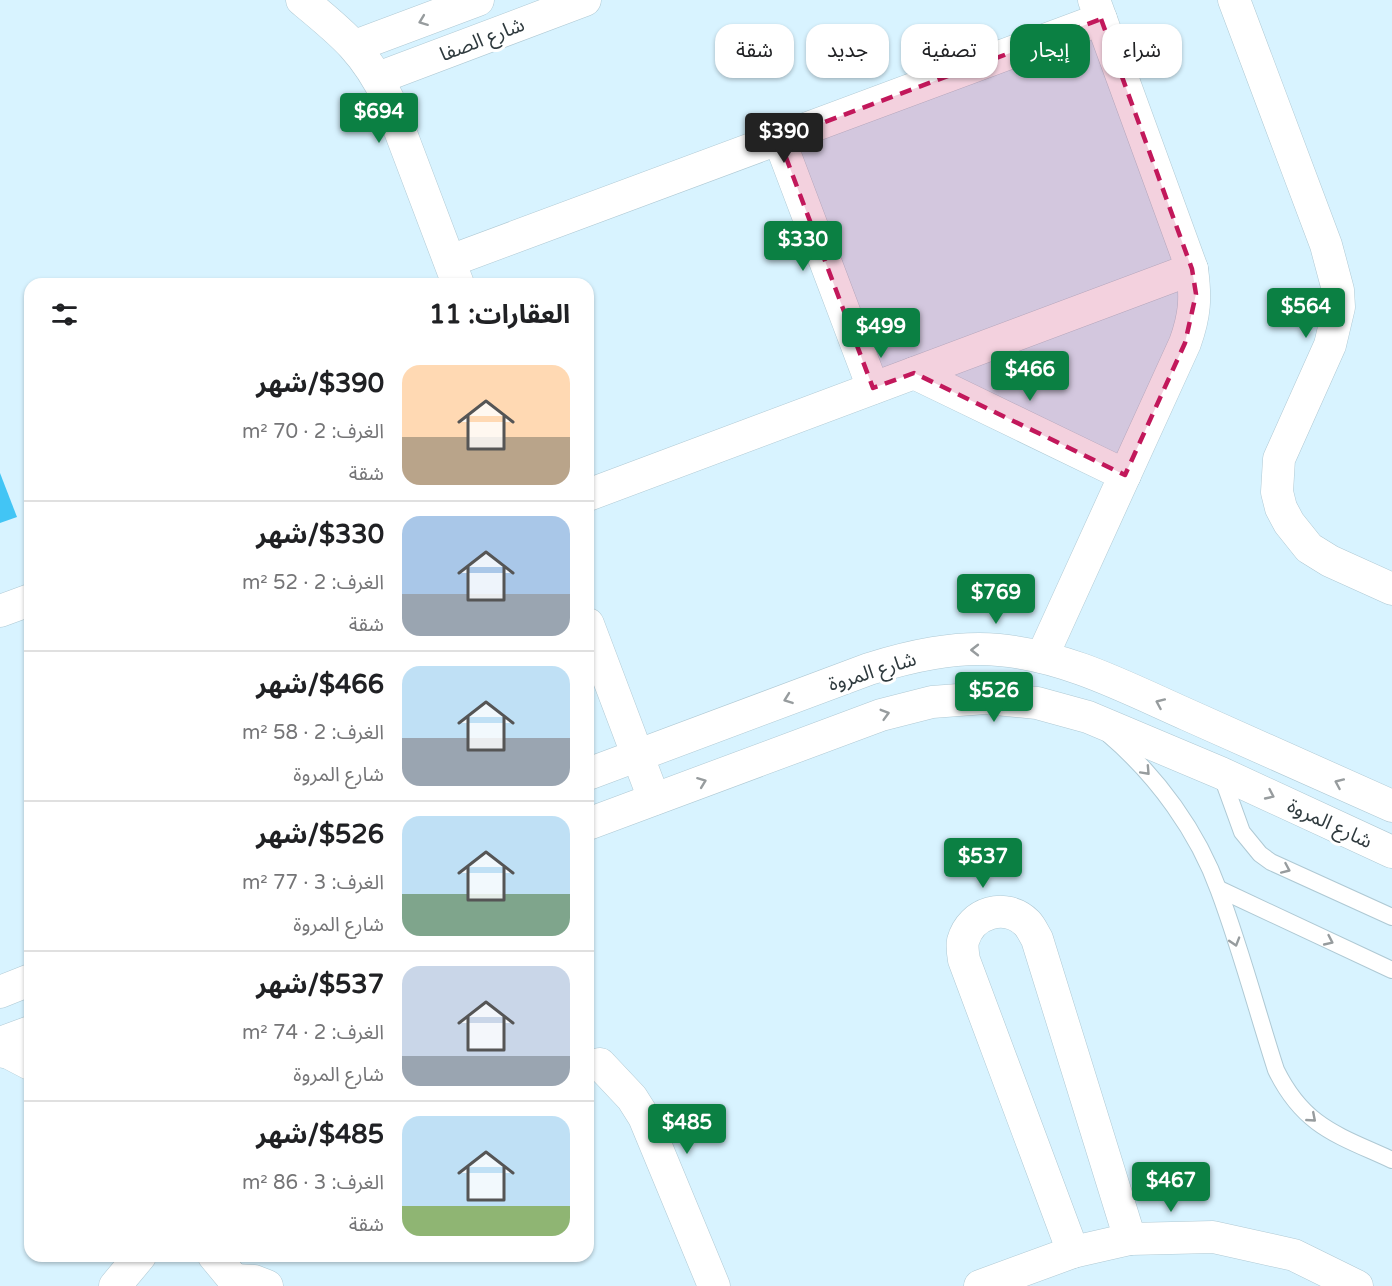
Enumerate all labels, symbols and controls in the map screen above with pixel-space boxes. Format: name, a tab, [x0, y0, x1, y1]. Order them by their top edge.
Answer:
one-way arrow	[418, 13, 429, 26]
street label: شارع الصفا	[437, 13, 529, 69]
chip: شقة	[715, 24, 794, 78]
chip: جديد	[806, 24, 889, 78]
chip: تصفية	[901, 24, 998, 78]
chip: إيجار	[1010, 24, 1090, 78]
chip: شراء	[1102, 24, 1182, 78]
pin: $694	[343, 93, 415, 144]
text: $694	[354, 100, 404, 124]
pin: $390	[748, 113, 820, 164]
text: $390	[759, 120, 809, 144]
pin: $330	[767, 221, 839, 272]
text: $330	[778, 228, 828, 252]
pin: $564	[1270, 288, 1342, 339]
text: $564	[1281, 295, 1331, 319]
icon: filters	[48, 298, 81, 331]
text: العقارات: 11	[429, 299, 570, 330]
pin: $499	[845, 308, 917, 359]
text: $499	[856, 315, 906, 339]
pin: $466	[994, 351, 1066, 402]
text: $466	[1005, 358, 1055, 382]
text: $390/شهر	[256, 368, 384, 399]
icon: home	[450, 389, 522, 461]
text: الغرف: 2 · 70 m²	[242, 420, 384, 444]
text: شقة	[349, 462, 384, 486]
text: $330/شهر	[256, 519, 384, 550]
icon: home	[450, 540, 522, 612]
text: الغرف: 2 · 52 m²	[242, 571, 384, 595]
pin: $769	[960, 574, 1032, 625]
text: $769	[971, 581, 1021, 605]
text: شقة	[349, 613, 384, 637]
one-way arrow	[970, 644, 979, 656]
street label: شارع المروة	[825, 647, 920, 699]
text: $466/شهر	[256, 669, 384, 700]
pin: $526	[958, 672, 1030, 723]
text: $526	[969, 679, 1019, 703]
icon: home	[450, 690, 522, 762]
one-way arrow	[783, 692, 794, 705]
one-way arrow	[1156, 699, 1167, 711]
one-way arrow	[879, 709, 890, 721]
text: الغرف: 2 · 58 m²	[242, 721, 384, 745]
text: شارع المروة	[293, 763, 384, 787]
one-way arrow	[1138, 764, 1149, 775]
one-way arrow	[696, 776, 707, 789]
one-way arrow	[1334, 778, 1345, 790]
one-way arrow	[1263, 788, 1274, 800]
street label: شارع المروة	[1283, 794, 1376, 856]
text: $526/شهر	[256, 819, 384, 850]
pin: $537	[947, 838, 1019, 889]
icon: home	[450, 840, 522, 912]
text: $537	[958, 845, 1008, 869]
one-way arrow	[1280, 862, 1291, 874]
text: الغرف: 3 · 77 m²	[242, 871, 384, 895]
text: شارع المروة	[293, 913, 384, 937]
one-way arrow	[1323, 933, 1334, 945]
one-way arrow	[1228, 936, 1241, 947]
text: $537/شهر	[256, 969, 384, 1000]
icon: home	[450, 990, 522, 1062]
text: الغرف: 2 · 74 m²	[242, 1021, 384, 1045]
text: شارع المروة	[293, 1063, 384, 1087]
pin: $485	[651, 1104, 723, 1155]
text: $485	[662, 1111, 712, 1135]
one-way arrow	[1305, 1111, 1316, 1122]
text: $485/شهر	[256, 1119, 384, 1150]
icon: home	[450, 1140, 522, 1212]
pin: $467	[1135, 1162, 1207, 1213]
text: $467	[1146, 1169, 1196, 1193]
text: الغرف: 3 · 86 m²	[242, 1171, 384, 1195]
text: شقة	[349, 1213, 384, 1237]

